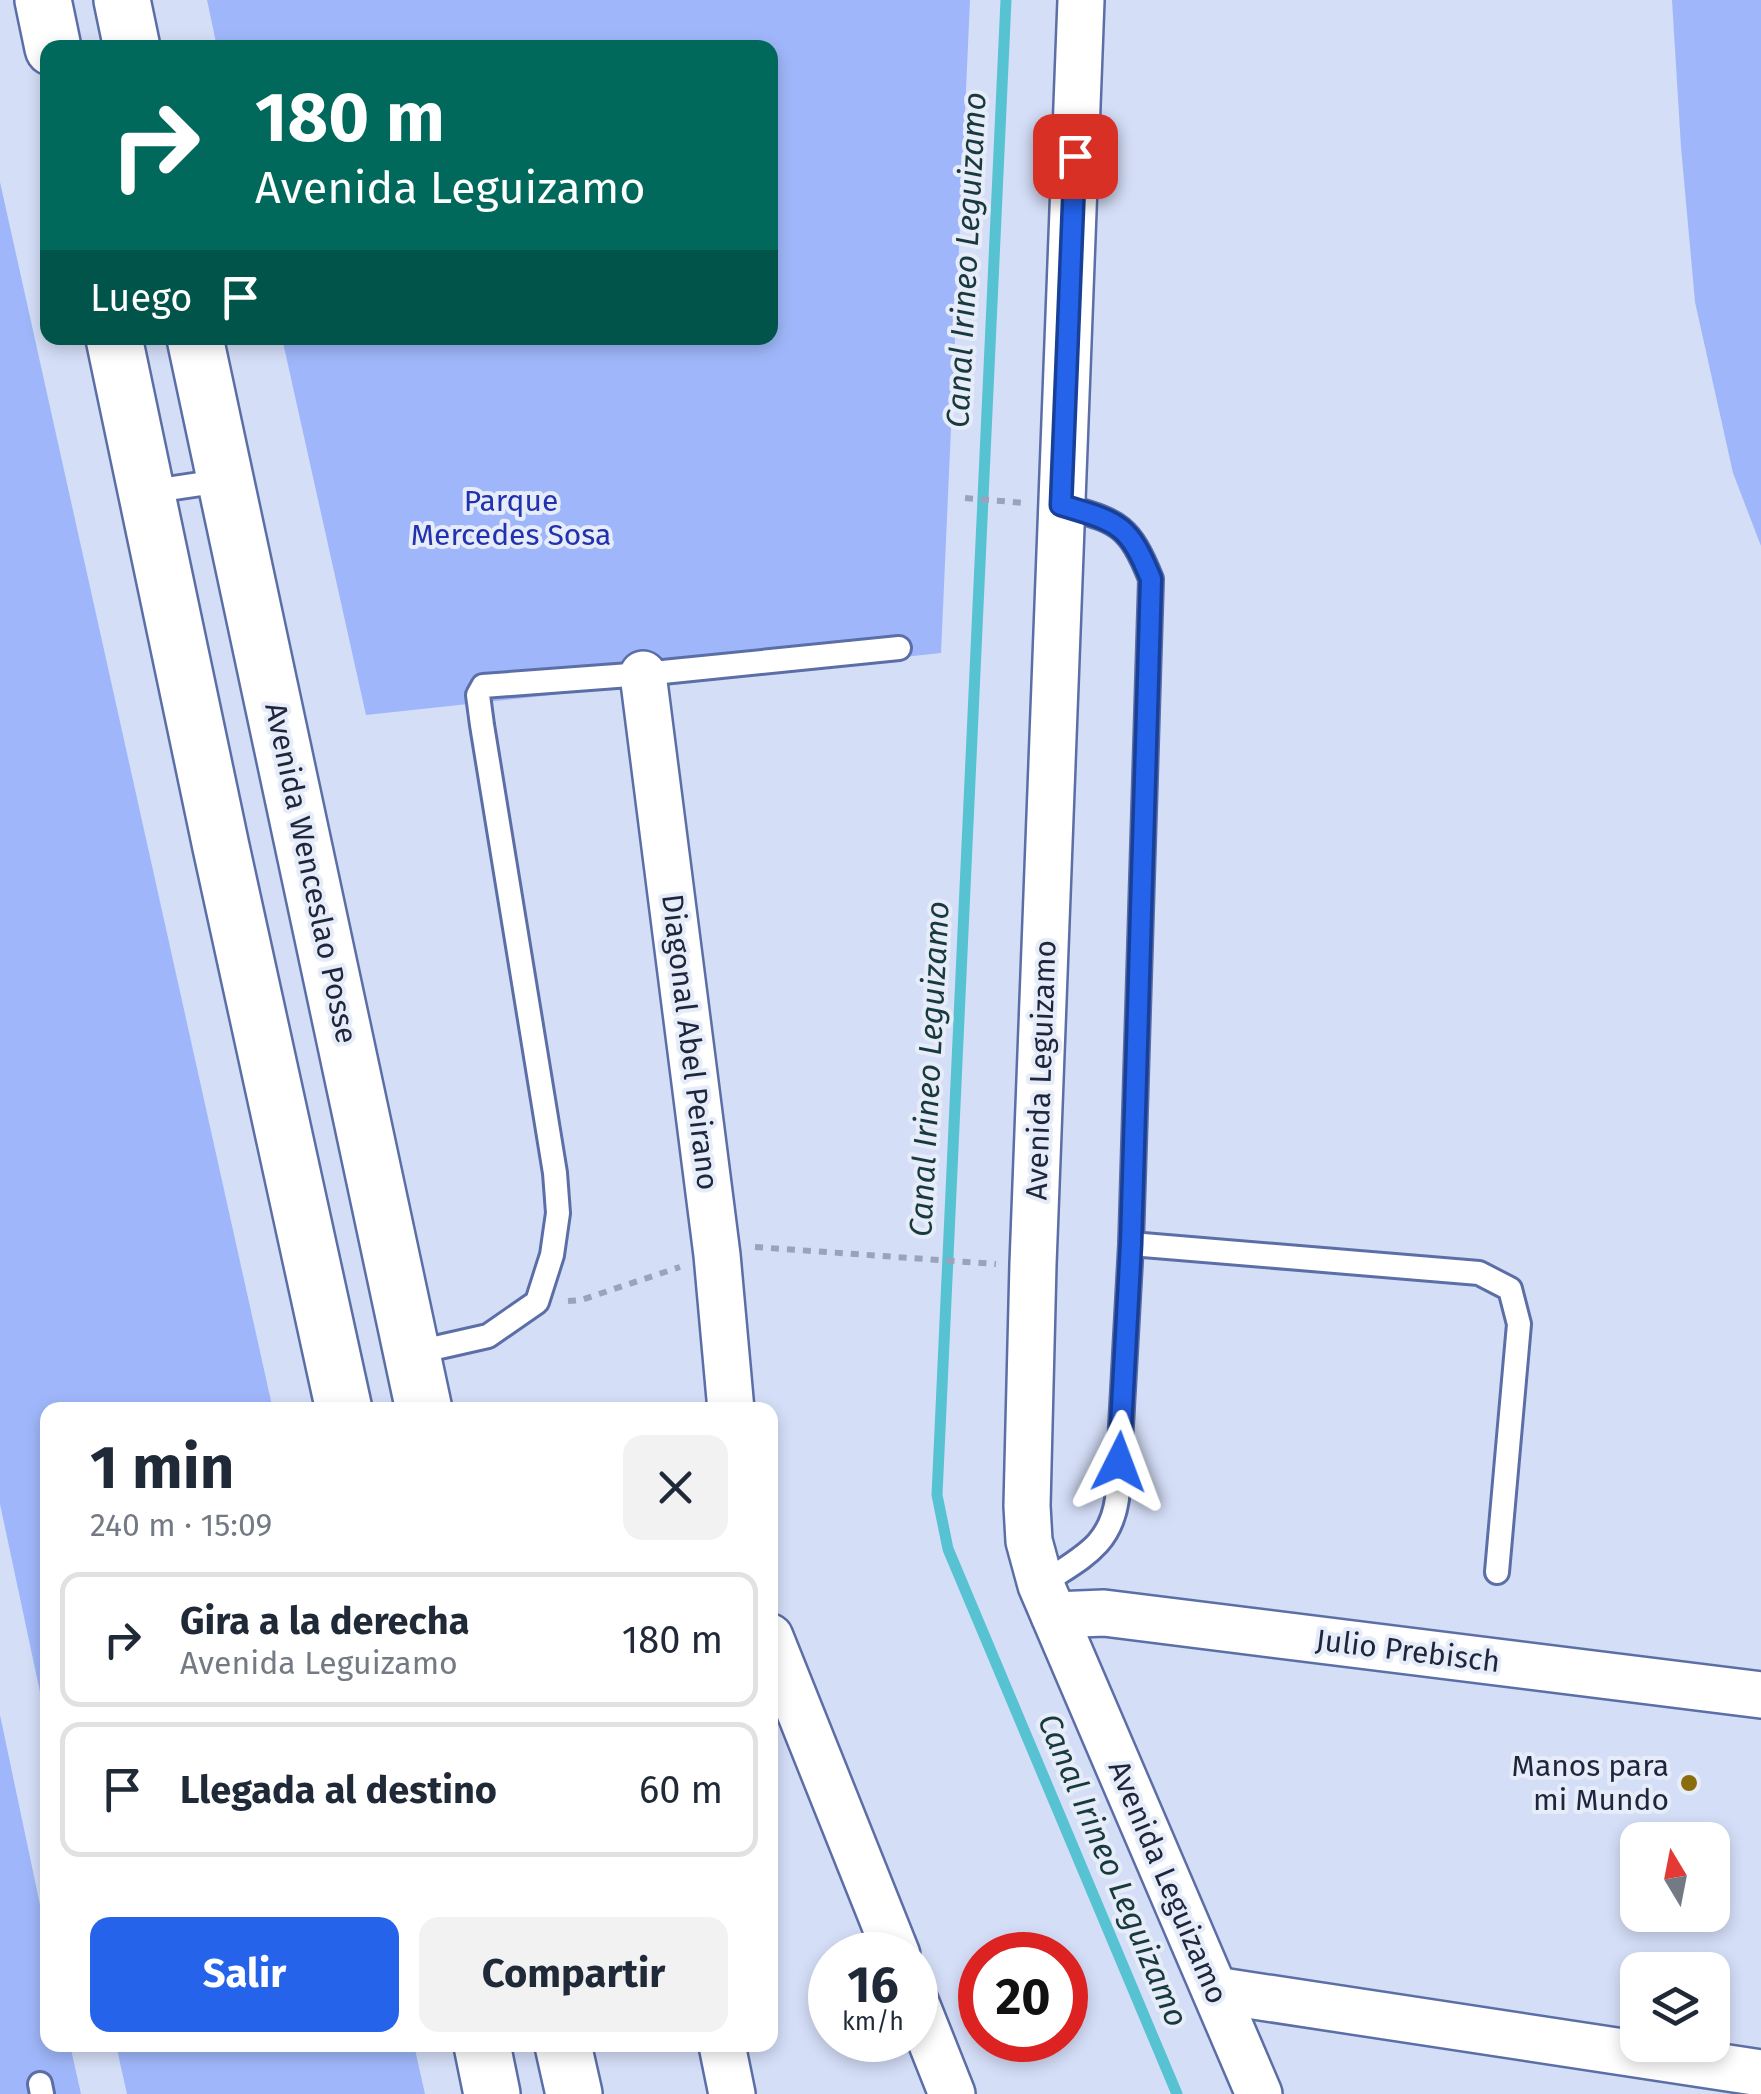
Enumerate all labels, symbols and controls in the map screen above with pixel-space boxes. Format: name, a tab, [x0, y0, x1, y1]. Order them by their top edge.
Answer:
text: 180 m	[255, 76, 445, 160]
icon: right	[90, 80, 220, 210]
water label: Canal Irineo Leguizamo	[938, 91, 994, 429]
pin	[1033, 114, 1118, 199]
icon: arrive	[1048, 129, 1103, 184]
text: Avenida Leguizamo	[255, 161, 646, 215]
icon: arrive	[213, 270, 268, 325]
text: Luego	[90, 275, 193, 321]
park label: Parque Mercedes Sosa	[411, 483, 611, 553]
street label: Avenida Wenceslao Posse	[257, 699, 365, 1047]
street label: Diagonal Abel Peirano	[654, 892, 726, 1192]
water label: Canal Irineo Leguizamo	[901, 900, 957, 1238]
street label: Avenida Leguizamo	[1018, 939, 1064, 1201]
position arrow	[1067, 1410, 1171, 1514]
text: 1 min	[90, 1432, 234, 1504]
button: close	[623, 1435, 728, 1540]
text: 240 m · 15:09	[90, 1506, 272, 1544]
text: Gira a la derecha	[180, 1598, 470, 1644]
icon: right	[95, 1612, 150, 1667]
text: 180 m	[622, 1617, 723, 1663]
street label: Julio Prebisch	[1314, 1622, 1502, 1680]
text: Avenida Leguizamo	[180, 1644, 458, 1682]
water label: Canal Irineo Leguizamo	[1030, 1708, 1196, 2032]
place label: Manos para mi Mundo	[1512, 1748, 1669, 1818]
street label: Avenida Leguizamo	[1101, 1755, 1235, 2009]
icon: arrive	[95, 1762, 150, 1817]
text: Llegada al destino	[180, 1767, 497, 1813]
text: 60 m	[639, 1767, 723, 1813]
marker: Manos para mi Mundo	[1678, 1772, 1700, 1794]
north arrow	[1620, 1822, 1730, 1932]
map controls	[1620, 1822, 1730, 2062]
button: Salir	[90, 1917, 399, 2032]
button: Compartir	[419, 1917, 728, 2032]
speed limit sign: 20	[958, 1932, 1088, 2062]
button: layers	[1620, 1952, 1730, 2062]
text: 16	[847, 1955, 899, 2015]
text: km/h	[842, 2007, 904, 2037]

